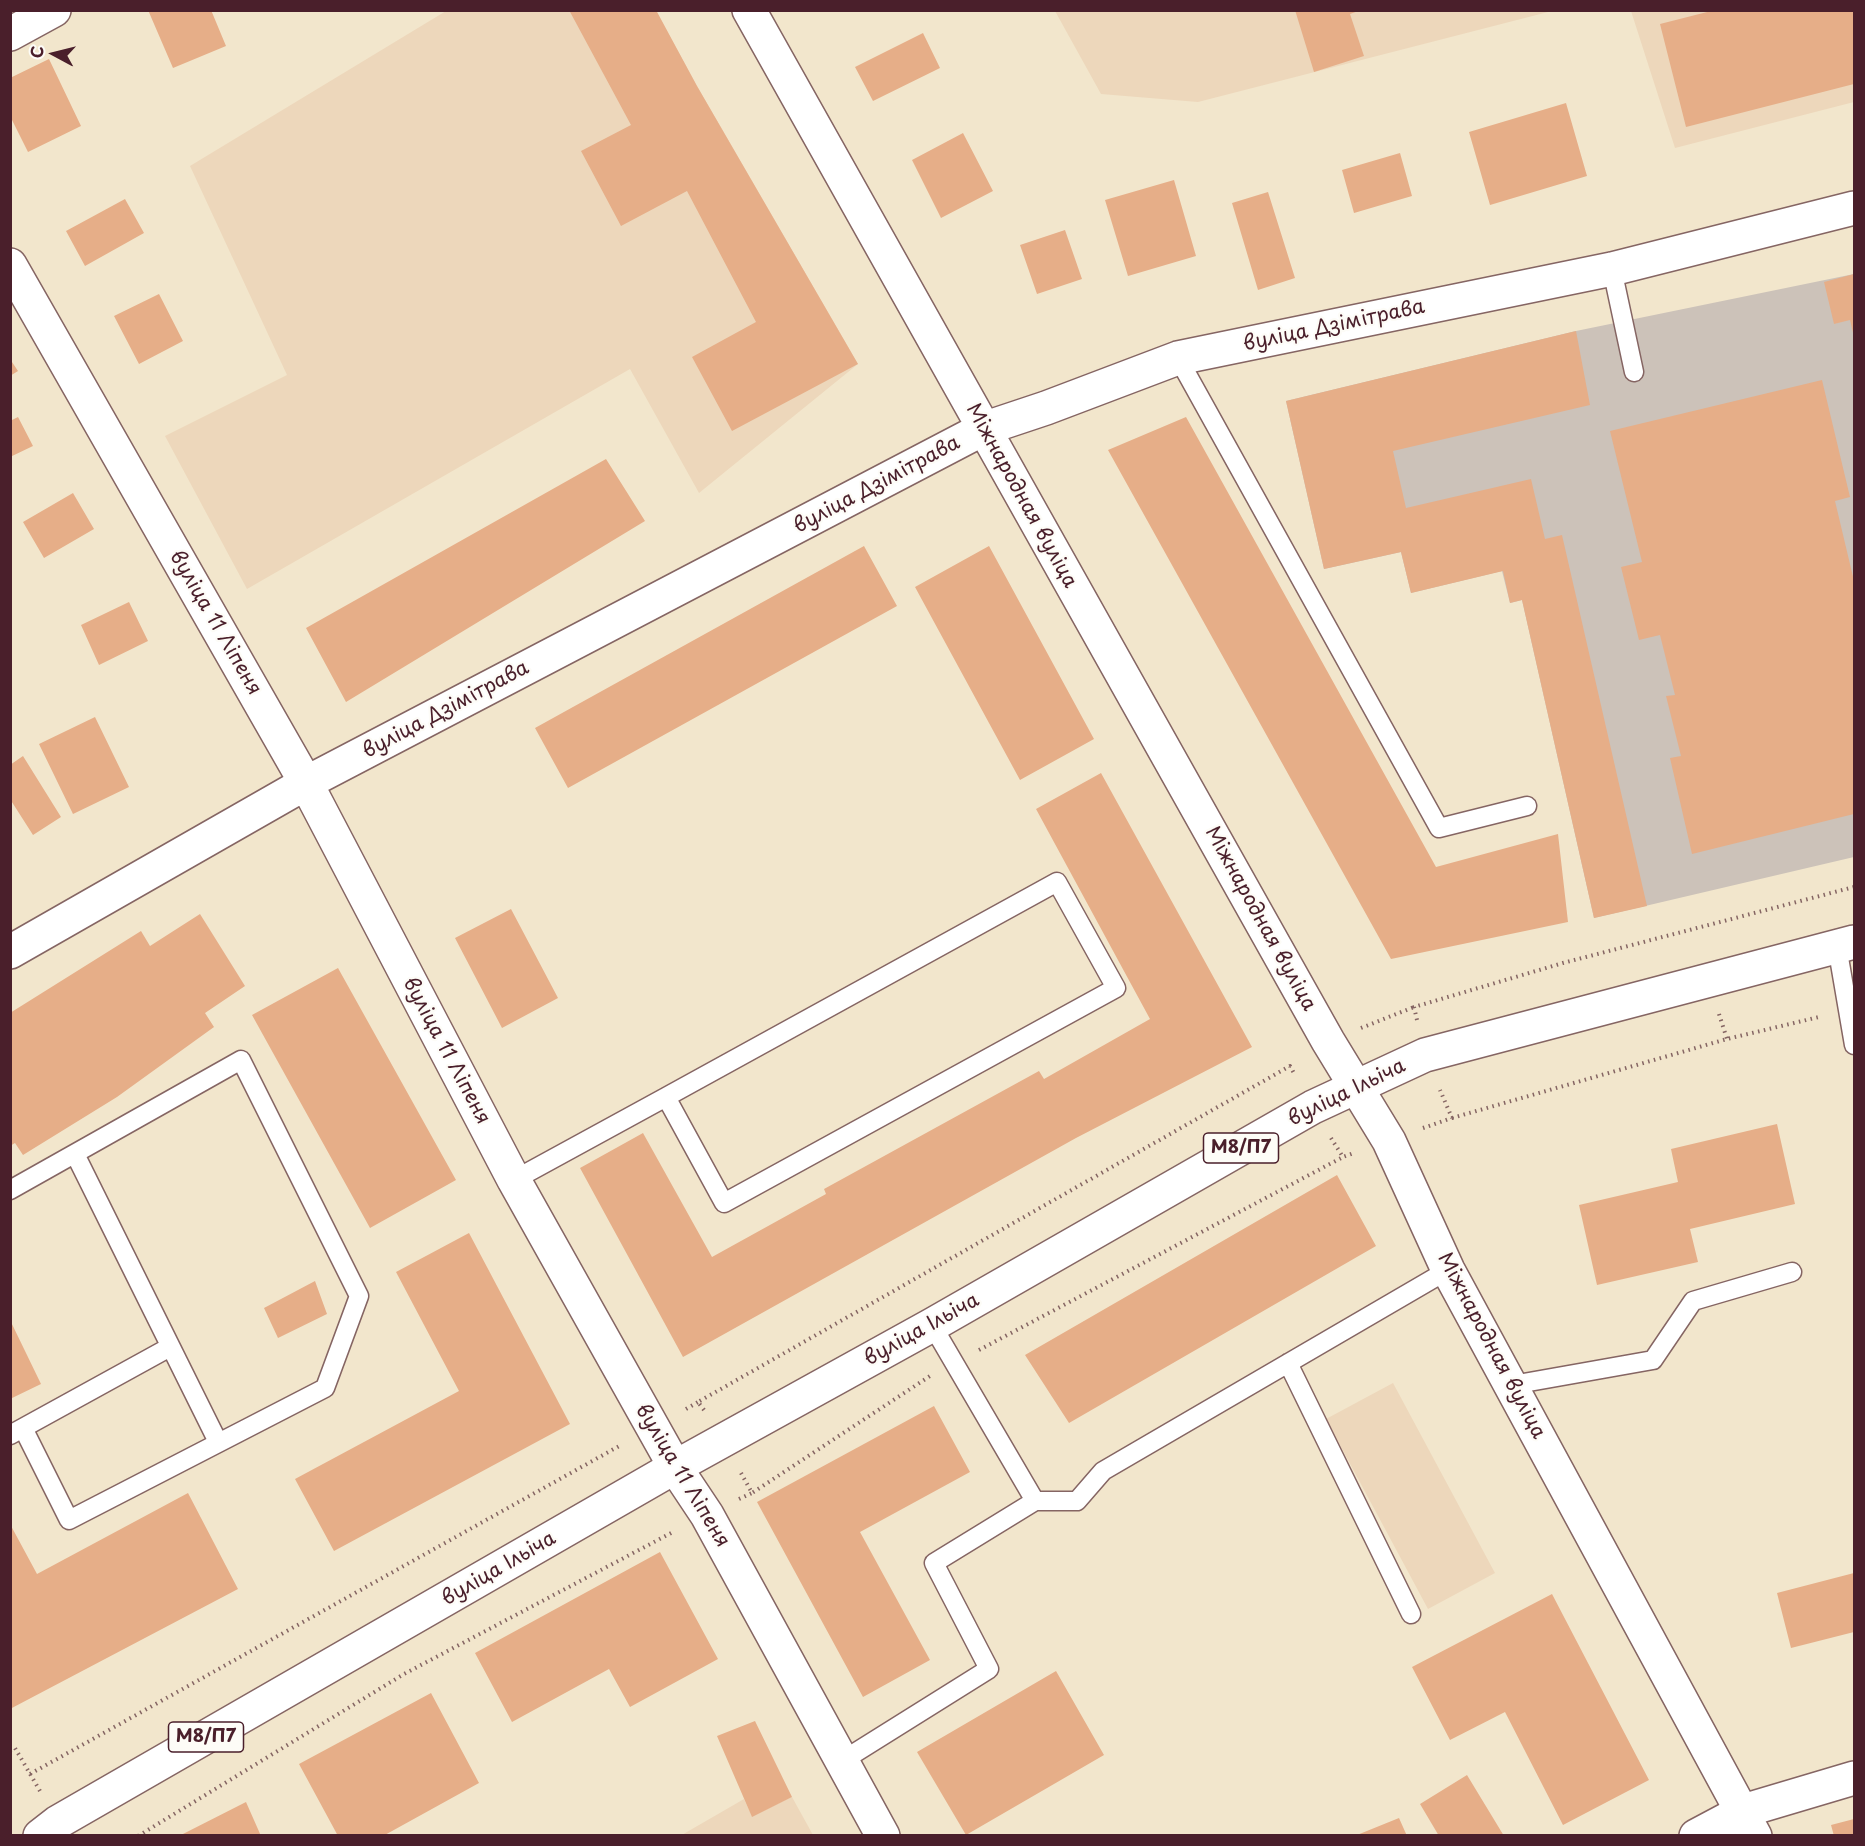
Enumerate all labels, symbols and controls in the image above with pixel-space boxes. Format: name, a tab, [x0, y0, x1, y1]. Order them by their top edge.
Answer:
north arrow	[24, 24, 84, 84]
text: С	[23, 44, 49, 59]
street label: вуліца Дзімітрава	[1241, 295, 1427, 357]
street label: Міжнародная вуліца	[960, 400, 1082, 592]
street label: вуліца Дзімітрава	[790, 431, 964, 539]
street label: вуліца 11 Ліпеня	[164, 546, 266, 700]
street label: вуліца Дзімітрава	[359, 656, 533, 764]
street label: Міжнародная вуліца	[1199, 823, 1321, 1015]
street label: вуліца 11 Ліпеня	[397, 973, 495, 1129]
street label: вуліца Ільіча	[1284, 1054, 1410, 1132]
road number: М8/П7	[1204, 1133, 1278, 1163]
street label: Міжнародная вуліца	[1432, 1249, 1550, 1443]
street label: вуліца Ільіча	[860, 1289, 984, 1371]
street label: вуліца 11 Ліпеня	[630, 1400, 734, 1552]
street label: вуліца Ільіча	[438, 1527, 560, 1611]
road number: М8/П7	[168, 1722, 244, 1752]

